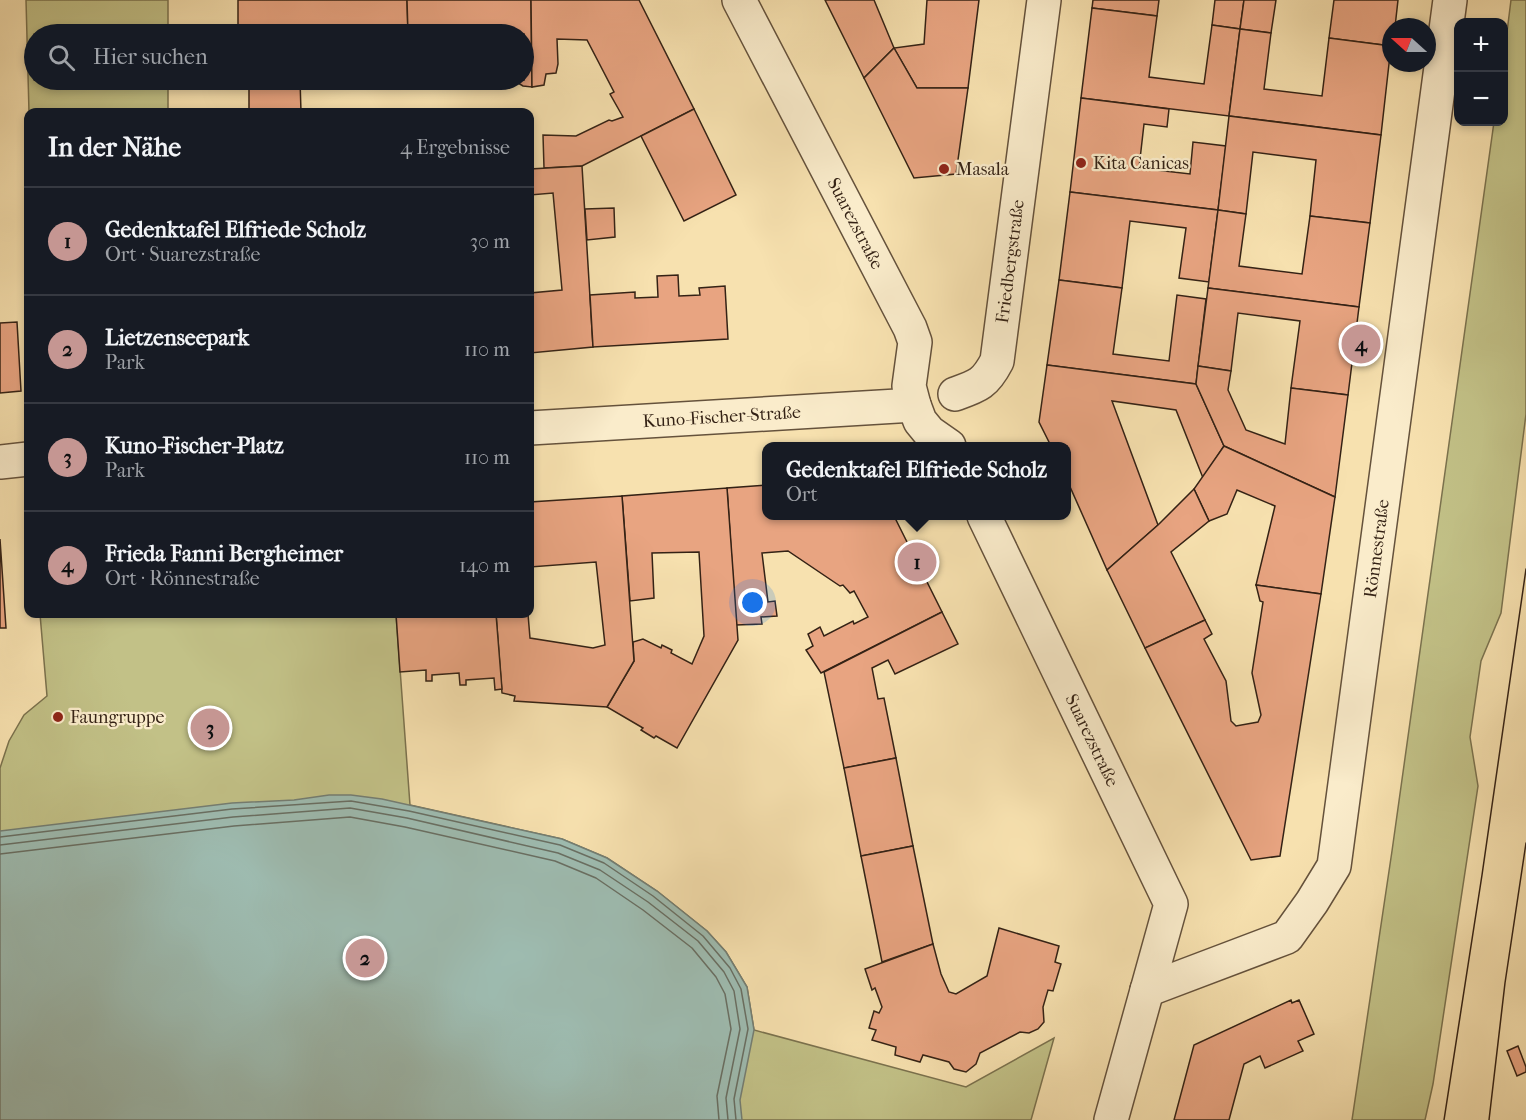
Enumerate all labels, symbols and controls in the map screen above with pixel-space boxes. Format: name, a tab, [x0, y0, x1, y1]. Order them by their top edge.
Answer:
north arrow	[1382, 18, 1436, 72]
map controls	[1454, 18, 1508, 126]
button: +	[1454, 18, 1508, 72]
search box	[24, 24, 534, 90]
icon: search	[45, 41, 78, 74]
text: Hier suchen	[93, 44, 208, 70]
button: −	[1454, 72, 1508, 126]
text: In der Nähe	[48, 132, 181, 163]
text: 4 Ergebnisse	[400, 136, 510, 159]
place label: Kita Canicas	[1093, 153, 1189, 174]
marker: Kita Canicas	[1074, 156, 1088, 170]
place label: Masala	[956, 159, 1010, 180]
marker: Masala	[937, 162, 951, 176]
street label: Suarezstraße	[823, 174, 888, 273]
street label: Friedbergstraße	[992, 198, 1029, 325]
text: Gedenktafel Elfriede Scholz	[105, 217, 366, 243]
text: 1	[64, 230, 71, 253]
text: 30 m	[470, 230, 510, 253]
text: Ort · Suarezstraße	[105, 243, 260, 266]
pin: 4	[1342, 322, 1380, 366]
text: Lietzenseepark	[105, 325, 249, 351]
text: 2	[62, 338, 73, 361]
text: 110 m	[464, 338, 510, 361]
text: Park	[105, 351, 145, 374]
street label: Kuno-Fischer-Straße	[642, 402, 801, 432]
text: Kuno-Fischer-Platz	[105, 433, 284, 459]
popup	[762, 442, 1071, 520]
text: 3	[63, 446, 72, 469]
text: 110 m	[464, 446, 510, 469]
text: Gedenktafel Elfriede Scholz	[786, 457, 1047, 483]
text: Park	[105, 459, 145, 482]
text: Ort	[786, 483, 818, 506]
street label: Rönnestraße	[1360, 498, 1394, 599]
pin: 1	[898, 540, 936, 584]
text: Frieda Fanni Bergheimer	[105, 541, 343, 567]
text: 4	[62, 554, 73, 577]
text: 140 m	[459, 554, 510, 577]
text: Ort · Rönnestraße	[105, 567, 260, 590]
your location	[738, 588, 767, 617]
street label: Suarezstraße	[1060, 691, 1123, 790]
pin: 3	[190, 706, 230, 750]
place label: Faungruppe	[70, 707, 165, 728]
marker: Faungruppe	[51, 710, 65, 724]
pin: 2	[346, 936, 385, 980]

